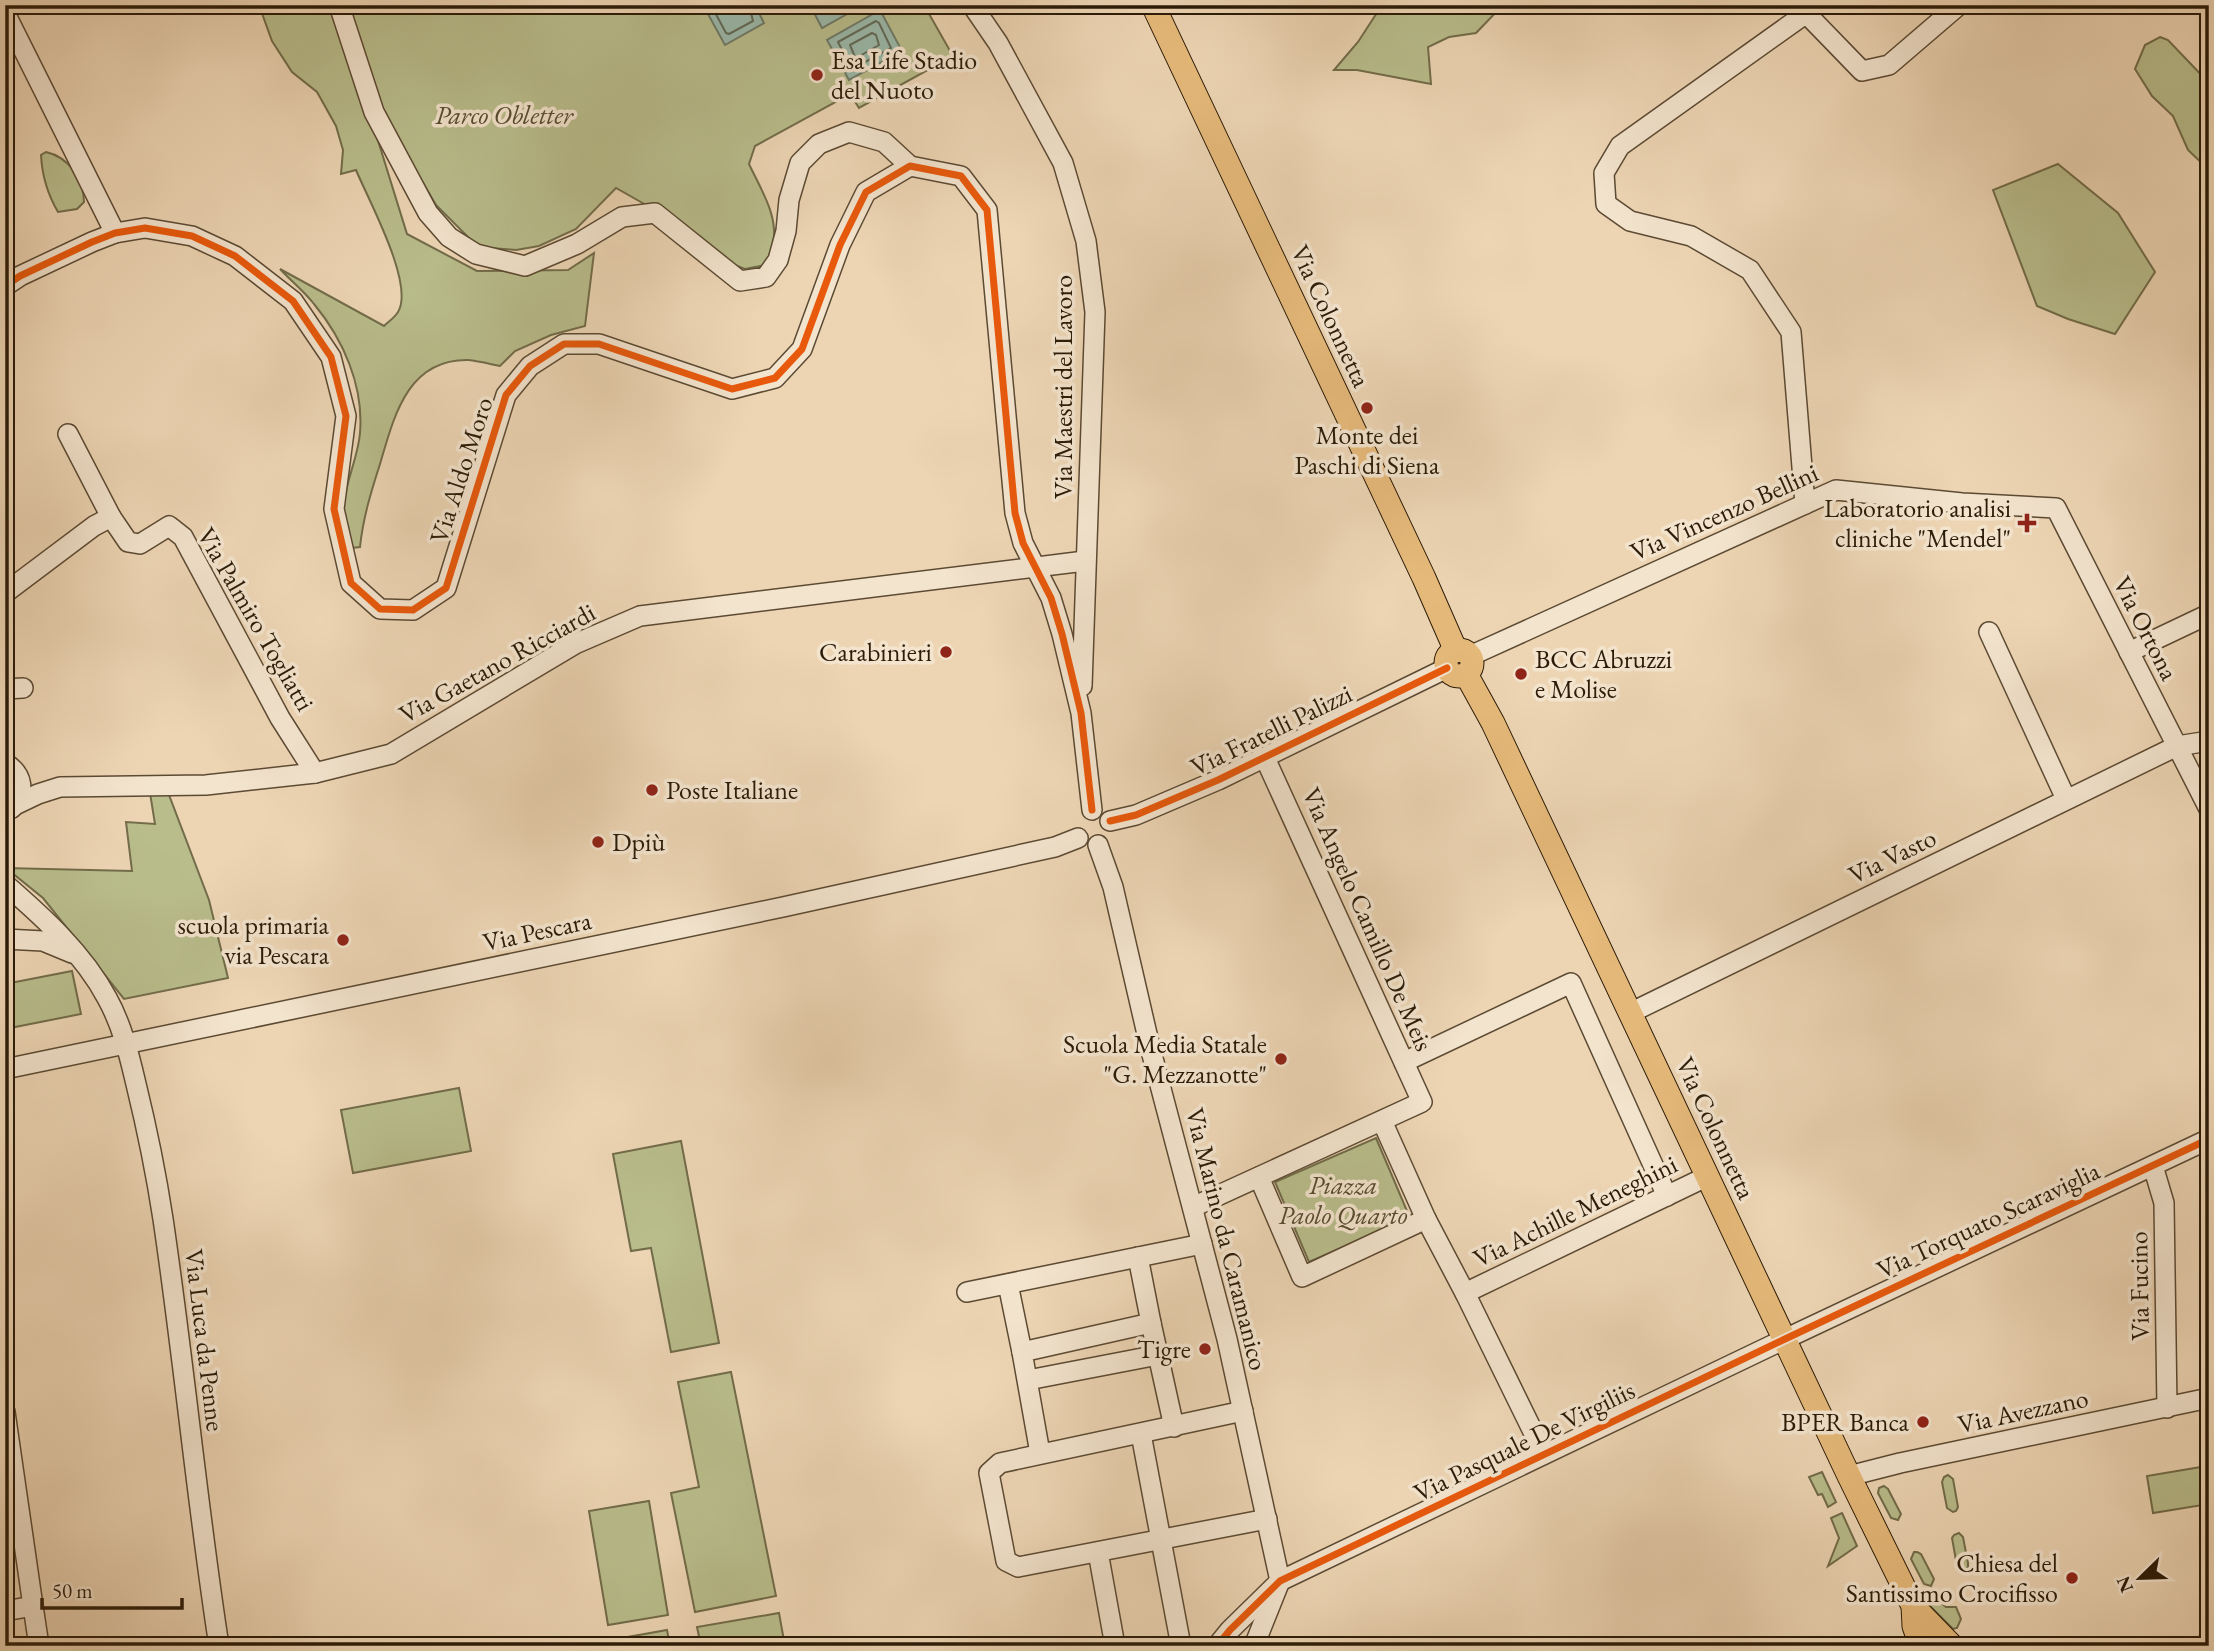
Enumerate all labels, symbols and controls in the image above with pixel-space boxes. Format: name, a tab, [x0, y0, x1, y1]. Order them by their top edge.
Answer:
place label: Esa Life Stadio del Nuoto	[831, 43, 977, 107]
marker: Esa Life Stadio del Nuoto	[809, 67, 825, 83]
park label: Parco Obletter	[435, 98, 574, 132]
street label: Via Colonnetta	[1283, 239, 1379, 393]
street label: Via Maestri del Lavoro	[1046, 275, 1080, 499]
street label: Via Aldo Moro	[421, 393, 501, 547]
marker: Monte dei Paschi di Siena	[1359, 400, 1375, 416]
place label: Monte dei Paschi di Siena	[1295, 418, 1440, 482]
street label: Via Vincenzo Bellini	[1625, 455, 1823, 569]
place label: Laboratorio analisi cliniche "Mendel"	[1824, 491, 2011, 555]
marker: Laboratorio analisi cliniche "Mendel"	[2017, 513, 2037, 533]
street label: Via Palmiro Togliatti	[190, 521, 322, 717]
street label: Via Ortona	[2105, 570, 2187, 686]
street label: Via Gaetano Ricciardi	[393, 595, 601, 731]
place label: Carabinieri	[819, 635, 932, 669]
place label: BCC Abruzzi e Molise	[1535, 642, 1672, 706]
marker: Carabinieri	[938, 644, 954, 660]
marker: BCC Abruzzi e Molise	[1513, 666, 1529, 682]
street label: Via Fratelli Palizzi	[1185, 676, 1357, 784]
place label: Poste Italiane	[666, 773, 798, 807]
marker: Poste Italiane	[644, 782, 660, 798]
street label: Via Angelo Camillo De Meis	[1294, 782, 1442, 1056]
street label: Via Vasto	[1842, 820, 1942, 892]
place label: Dpiù	[612, 825, 665, 859]
marker: Dpiù	[590, 834, 606, 850]
street label: Via Pescara	[480, 903, 595, 959]
place label: scuola primaria via Pescara	[177, 908, 330, 972]
marker: scuola primaria via Pescara	[335, 932, 351, 948]
place label: Scuola Media Statale "G. Mezzanotte"	[1063, 1027, 1267, 1091]
marker: Scuola Media Statale "G. Mezzanotte"	[1273, 1051, 1289, 1067]
street label: Via Colonnetta	[1668, 1051, 1764, 1205]
street label: Via Marino da Caramanico	[1178, 1104, 1276, 1374]
street label: Via Achille Meneghini	[1467, 1147, 1683, 1275]
street label: Via Torquato Scaraviglia	[1871, 1153, 2106, 1287]
park label: Piazza Paolo Quarto	[1278, 1168, 1408, 1232]
street label: Via Fucino	[2121, 1231, 2157, 1341]
street label: Via Luca da Penne	[177, 1247, 233, 1433]
place label: Tigre	[1137, 1332, 1191, 1366]
marker: Tigre	[1197, 1341, 1213, 1357]
street label: Via Pasquale De Virgiliis	[1408, 1373, 1640, 1509]
street label: Via Avezzano	[1955, 1381, 2091, 1441]
place label: BPER Banca	[1781, 1405, 1910, 1439]
marker: BPER Banca	[1915, 1414, 1931, 1430]
north arrow	[2106, 1542, 2176, 1612]
place label: Chiesa del Santissimo Crocifisso	[1846, 1546, 2058, 1610]
scale bar	[42, 1567, 182, 1611]
marker: Chiesa del Santissimo Crocifisso	[2064, 1570, 2080, 1586]
text: N	[2110, 1572, 2139, 1596]
text: 50 m	[52, 1577, 93, 1604]

